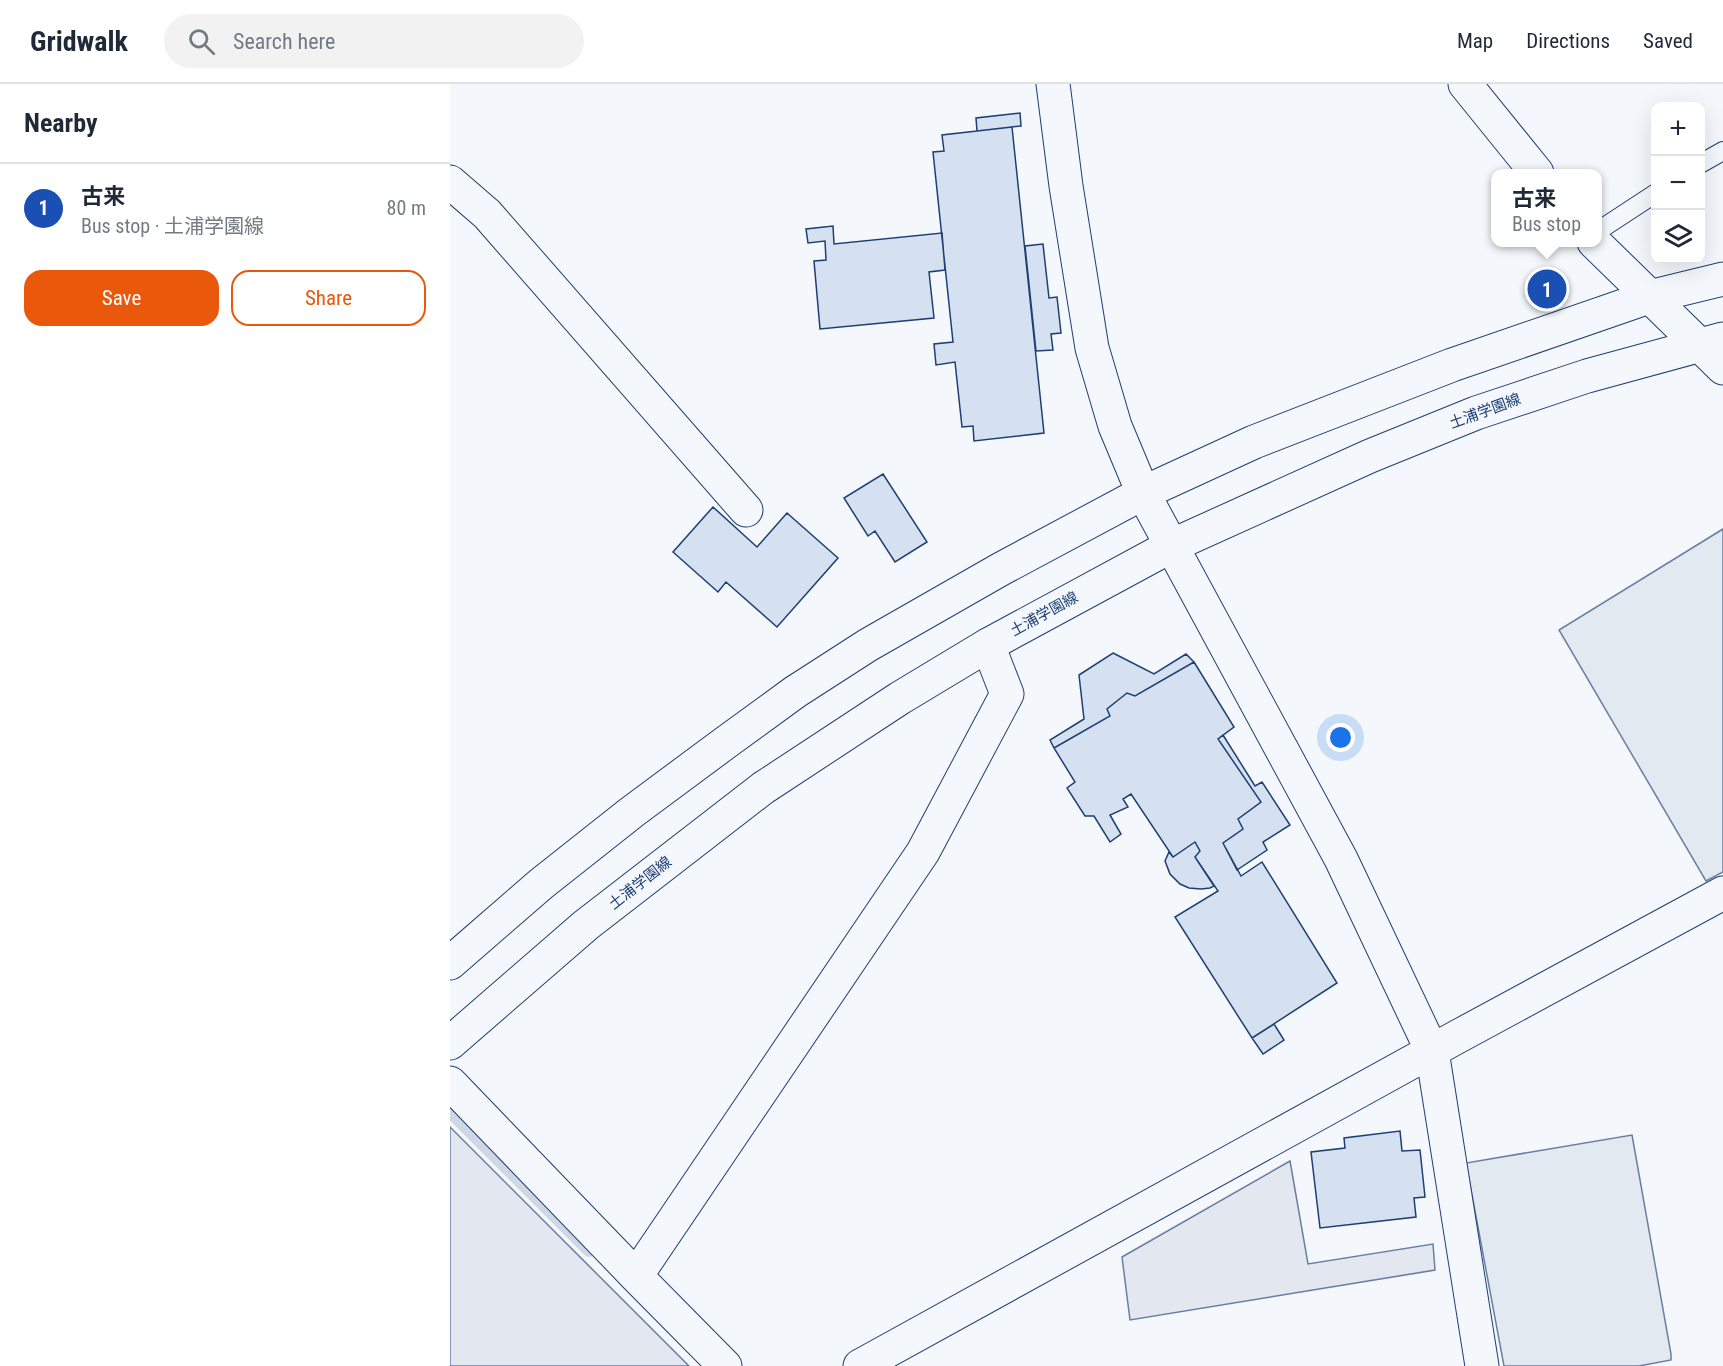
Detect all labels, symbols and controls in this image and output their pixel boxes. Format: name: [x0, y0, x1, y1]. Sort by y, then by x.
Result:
search box: [164, 14, 584, 68]
text: Gridwalk: [30, 25, 128, 58]
icon: search: [185, 25, 218, 58]
text: Search here: [233, 29, 335, 54]
text: Map: [1457, 29, 1493, 53]
text: Directions: [1526, 29, 1610, 53]
text: Saved: [1643, 29, 1693, 53]
map controls: [1651, 102, 1705, 264]
button: +: [1651, 102, 1705, 156]
text: Nearby: [24, 108, 98, 138]
button: −: [1651, 156, 1705, 210]
popup: [1491, 169, 1602, 247]
text: 古来: [81, 184, 125, 209]
text: 古来: [1512, 186, 1556, 211]
text: 1: [38, 196, 49, 220]
text: 80 m: [387, 196, 426, 220]
button: layers: [1651, 210, 1705, 264]
text: Bus stop: [1512, 212, 1581, 236]
text: Bus stop · 土浦学園線: [81, 214, 264, 238]
pin: 1: [1528, 266, 1566, 312]
button: Save: [24, 270, 219, 326]
button: Share: [231, 270, 426, 326]
street label: 土浦学園線: [1447, 390, 1523, 432]
street label: 土浦学園線: [1007, 588, 1081, 640]
your location: [1326, 723, 1355, 752]
street label: 土浦学園線: [605, 853, 675, 913]

